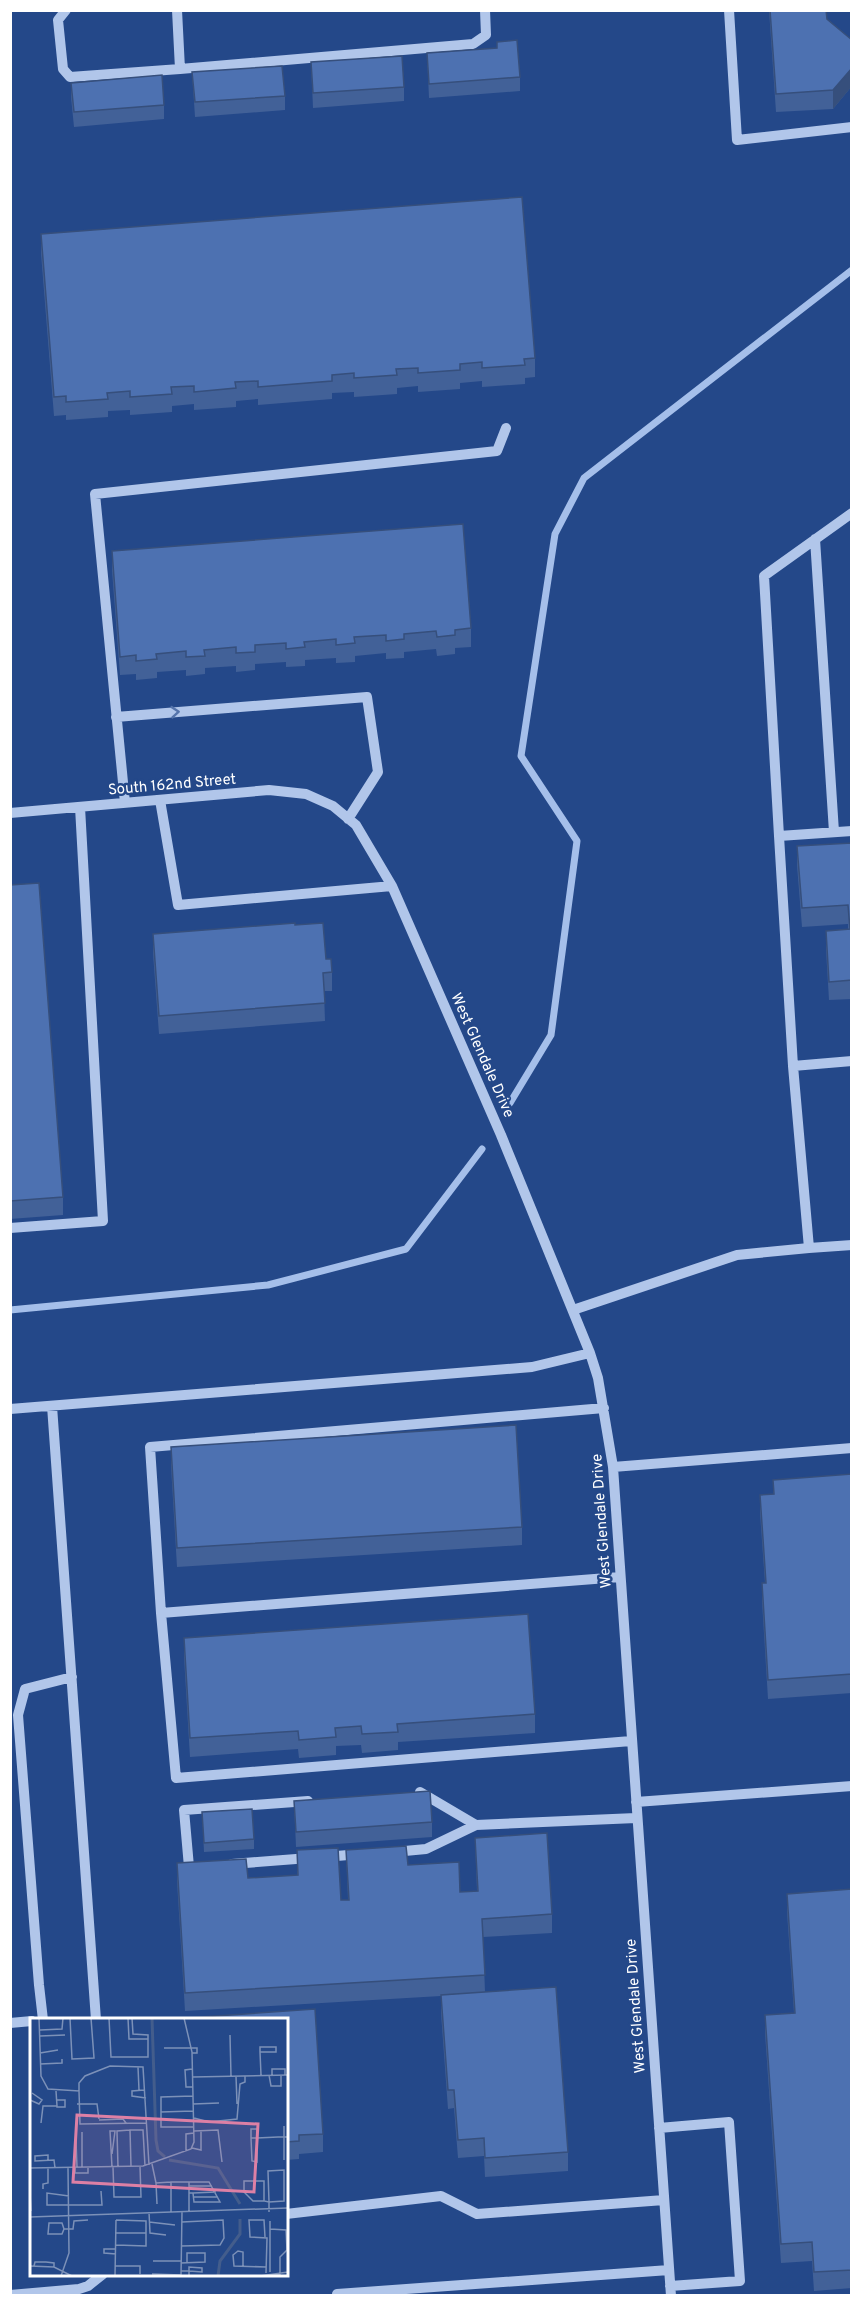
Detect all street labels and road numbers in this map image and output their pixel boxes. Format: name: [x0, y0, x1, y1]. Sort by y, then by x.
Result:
street label: South 162nd Street: [107, 770, 237, 801]
street label: West Glendale Drive: [446, 990, 518, 1121]
street label: West Glendale Drive: [588, 1453, 617, 1589]
street label: West Glendale Drive: [622, 1938, 651, 2074]

